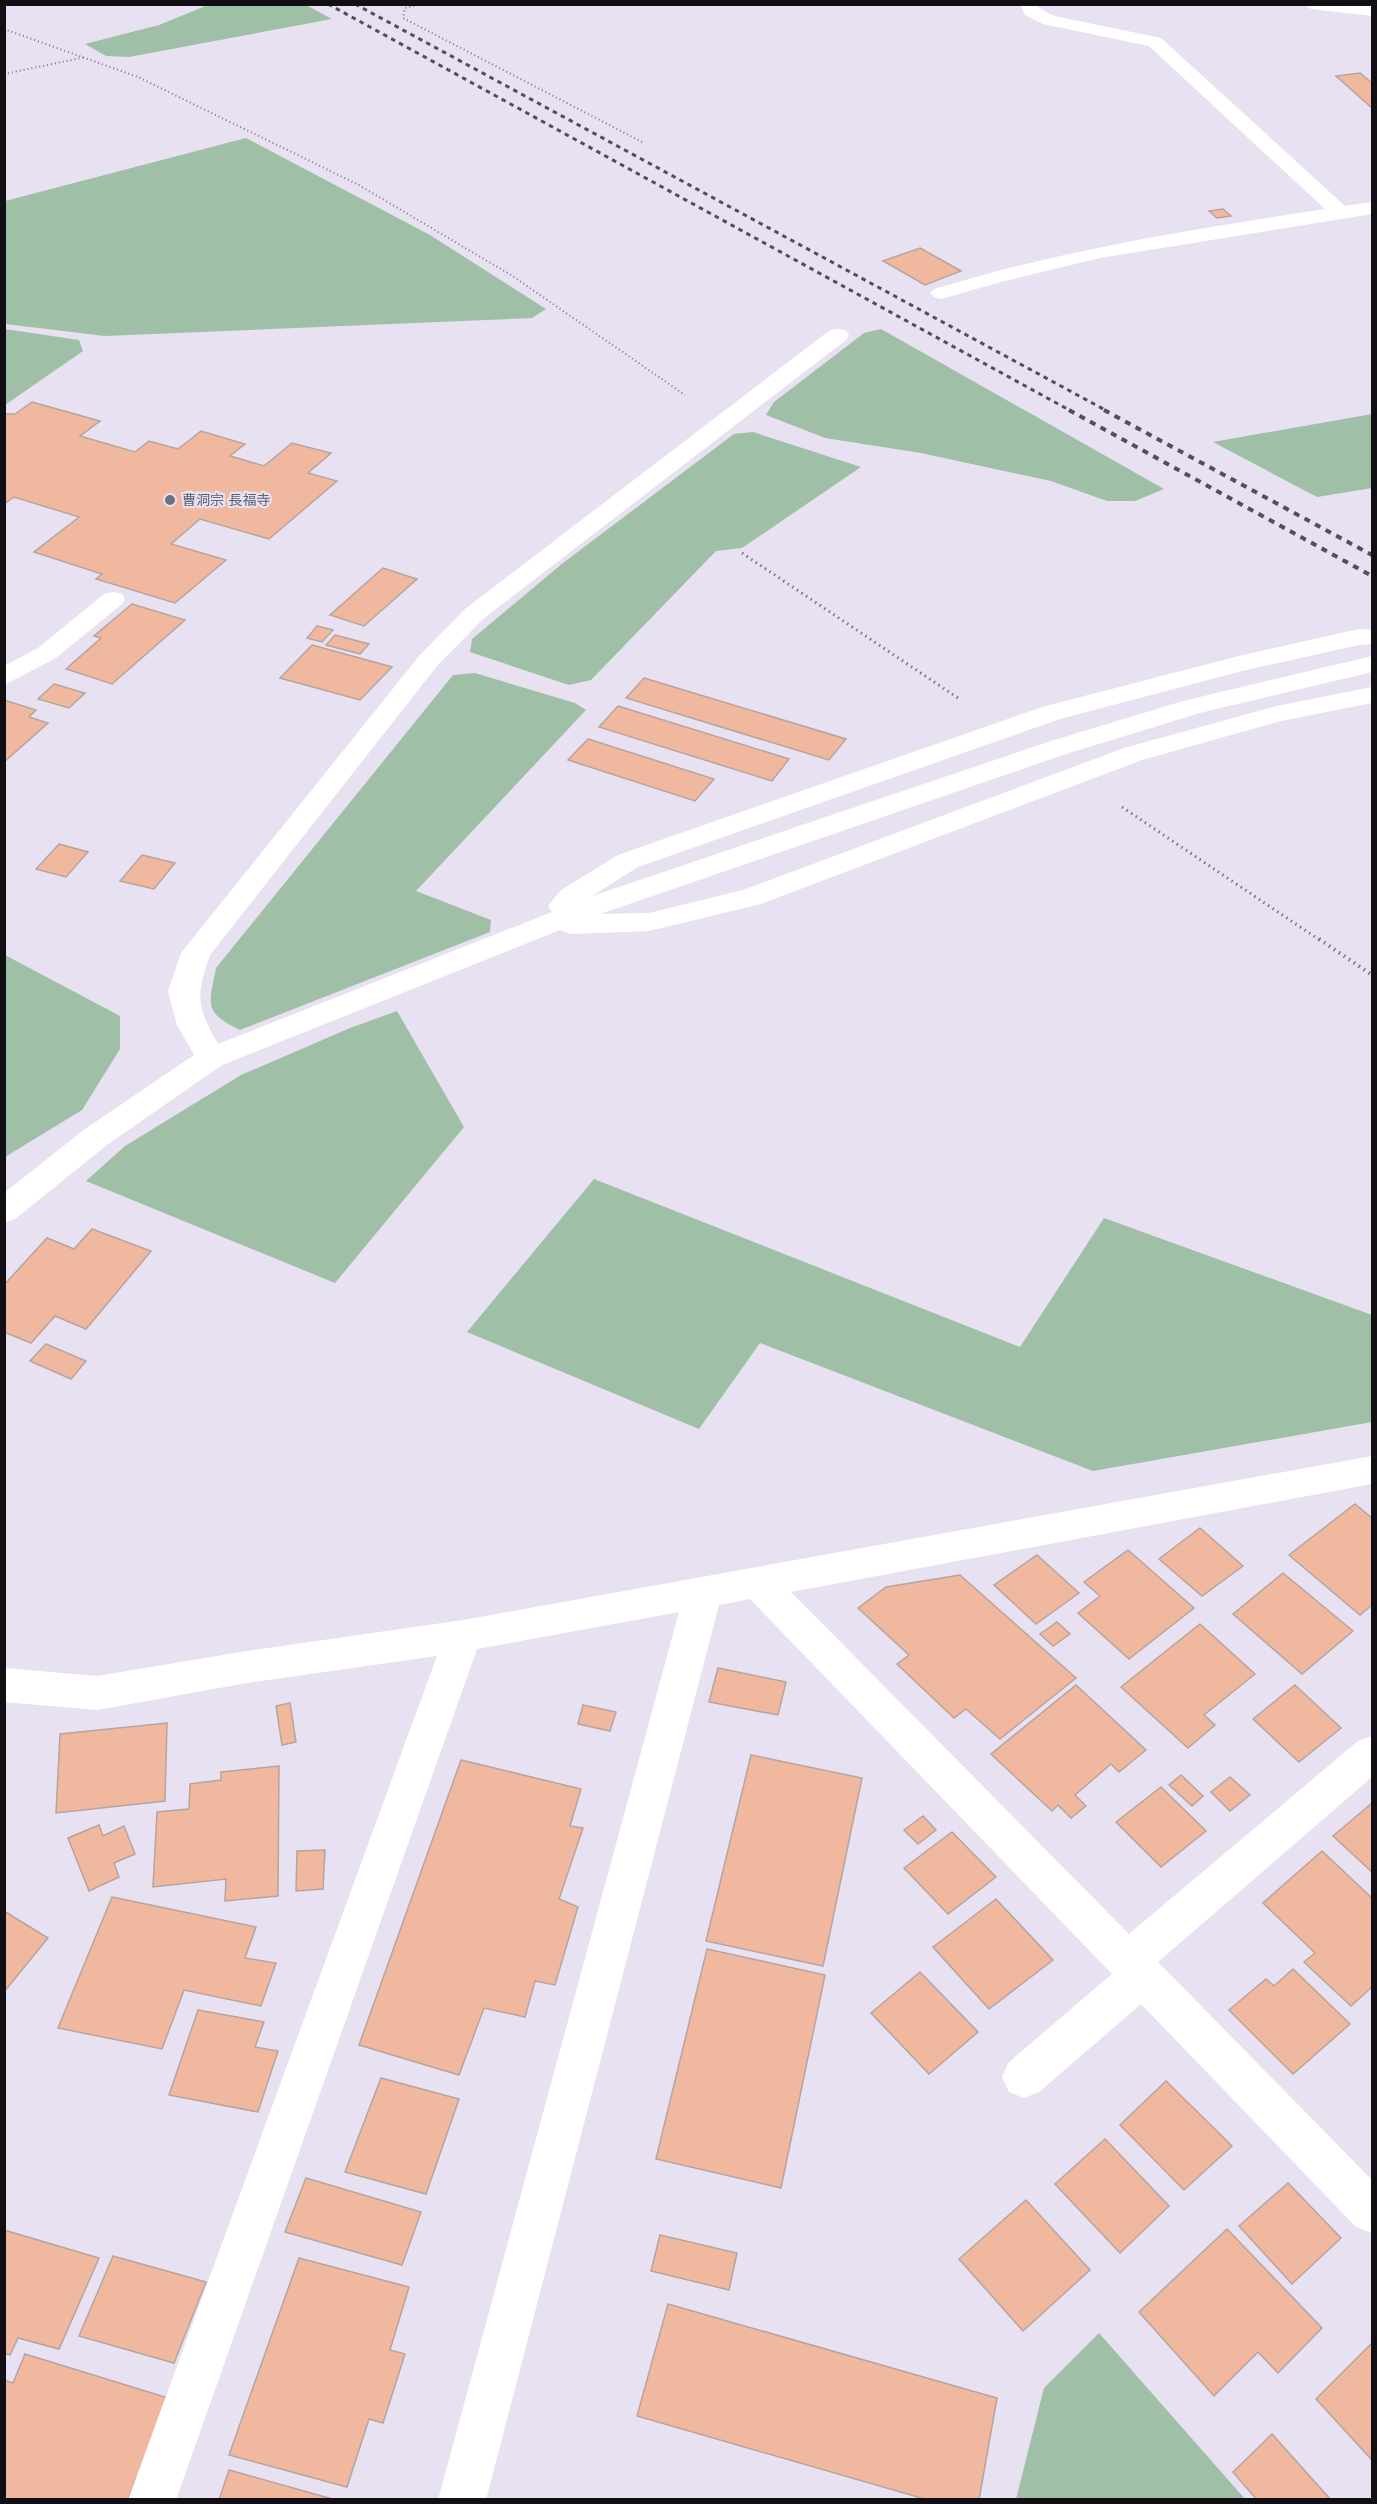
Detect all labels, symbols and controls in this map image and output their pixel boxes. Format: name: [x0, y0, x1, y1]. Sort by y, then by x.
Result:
place label: 曹洞宗 長福寺: [182, 492, 270, 508]
marker: 曹洞宗 長福寺: [163, 493, 177, 507]

